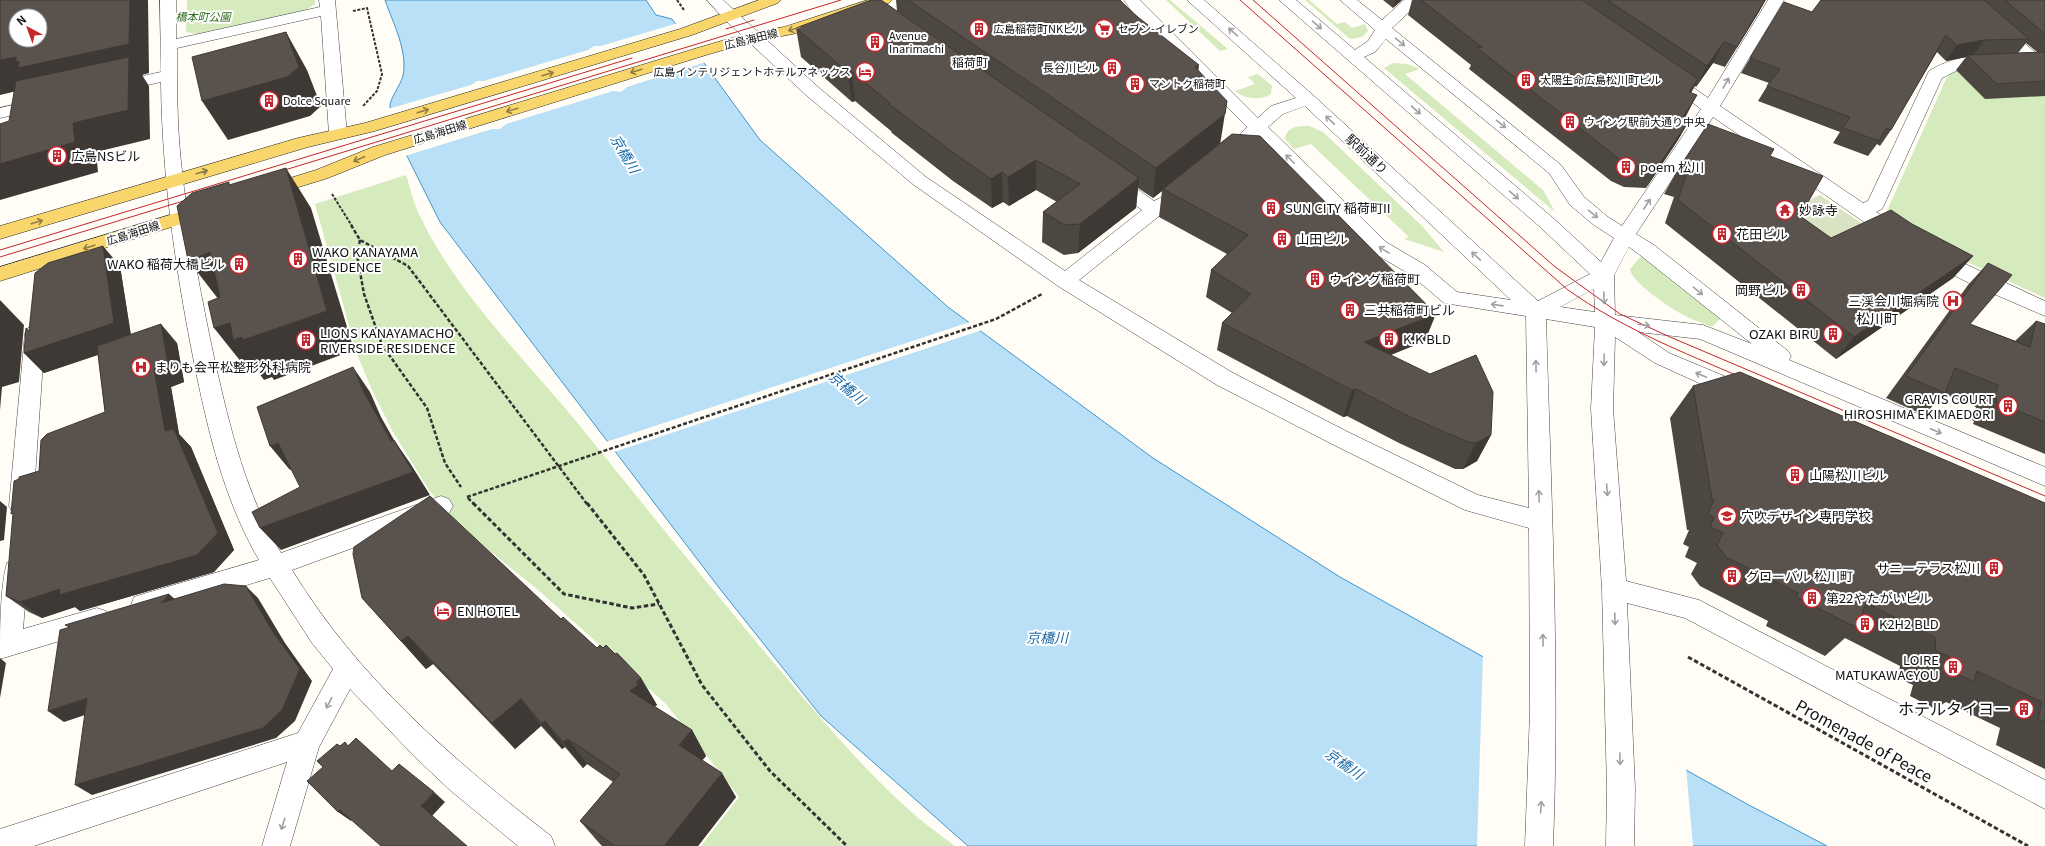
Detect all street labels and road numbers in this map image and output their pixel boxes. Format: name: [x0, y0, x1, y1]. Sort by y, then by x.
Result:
street label: 広島海田線: [722, 24, 779, 52]
street label: 広島海田線: [411, 115, 468, 147]
street label: 駅前通り: [1342, 129, 1393, 178]
street label: 広島海田線: [104, 216, 161, 248]
street label: Promenade of Peace: [1792, 693, 1937, 788]

